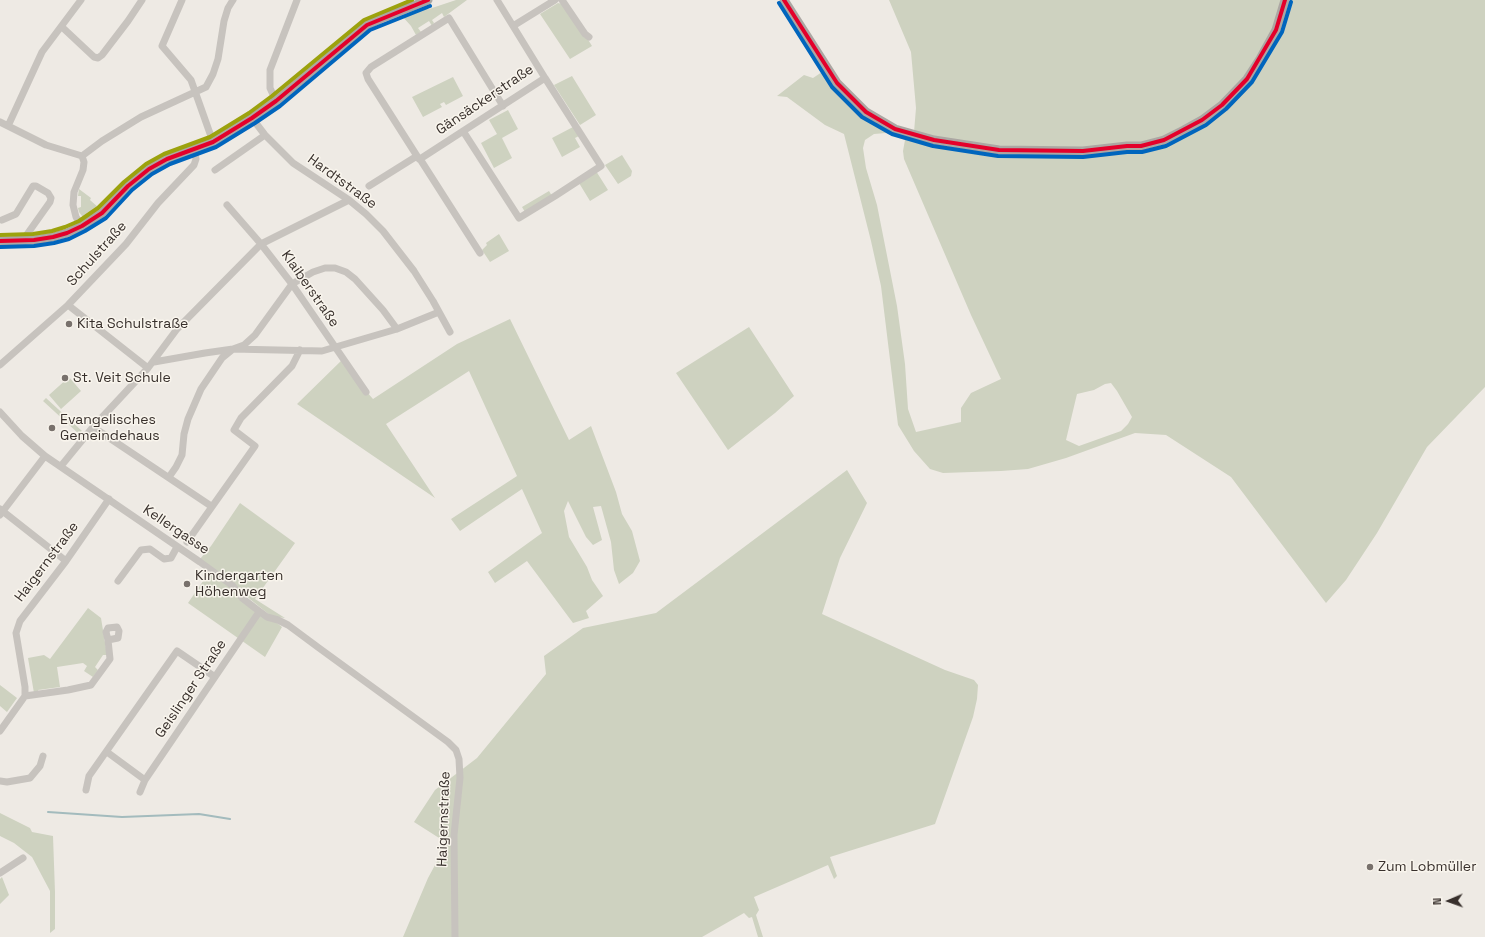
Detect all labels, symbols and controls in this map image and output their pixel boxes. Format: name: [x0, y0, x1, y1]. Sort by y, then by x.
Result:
street label: Gänsäckerstraße: [433, 61, 537, 139]
street label: Hardtstraße: [304, 151, 380, 213]
street label: Schulstraße: [64, 218, 130, 290]
street label: Klaiberstraße: [277, 247, 343, 331]
place label: Kita Schulstraße: [77, 316, 188, 332]
marker: Kita Schulstraße: [64, 319, 74, 329]
place label: St. Veit Schule: [73, 370, 171, 386]
marker: St. Veit Schule: [60, 373, 70, 383]
place label: Evangelisches Gemeindehaus: [60, 412, 160, 444]
marker: Evangelisches Gemeindehaus: [47, 423, 57, 433]
street label: Kellergasse: [139, 502, 213, 558]
street label: Haigernstraße: [12, 519, 82, 605]
place label: Kindergarten Höhenweg: [195, 568, 283, 600]
marker: Kindergarten Höhenweg: [182, 579, 192, 589]
street label: Geislinger Straße: [152, 637, 230, 741]
street label: Haigernstraße: [434, 771, 454, 867]
place label: Zum Lobmüller: [1378, 859, 1476, 875]
marker: Zum Lobmüller: [1365, 862, 1375, 872]
north arrow: [1429, 881, 1469, 921]
text: N: [1430, 897, 1444, 905]

